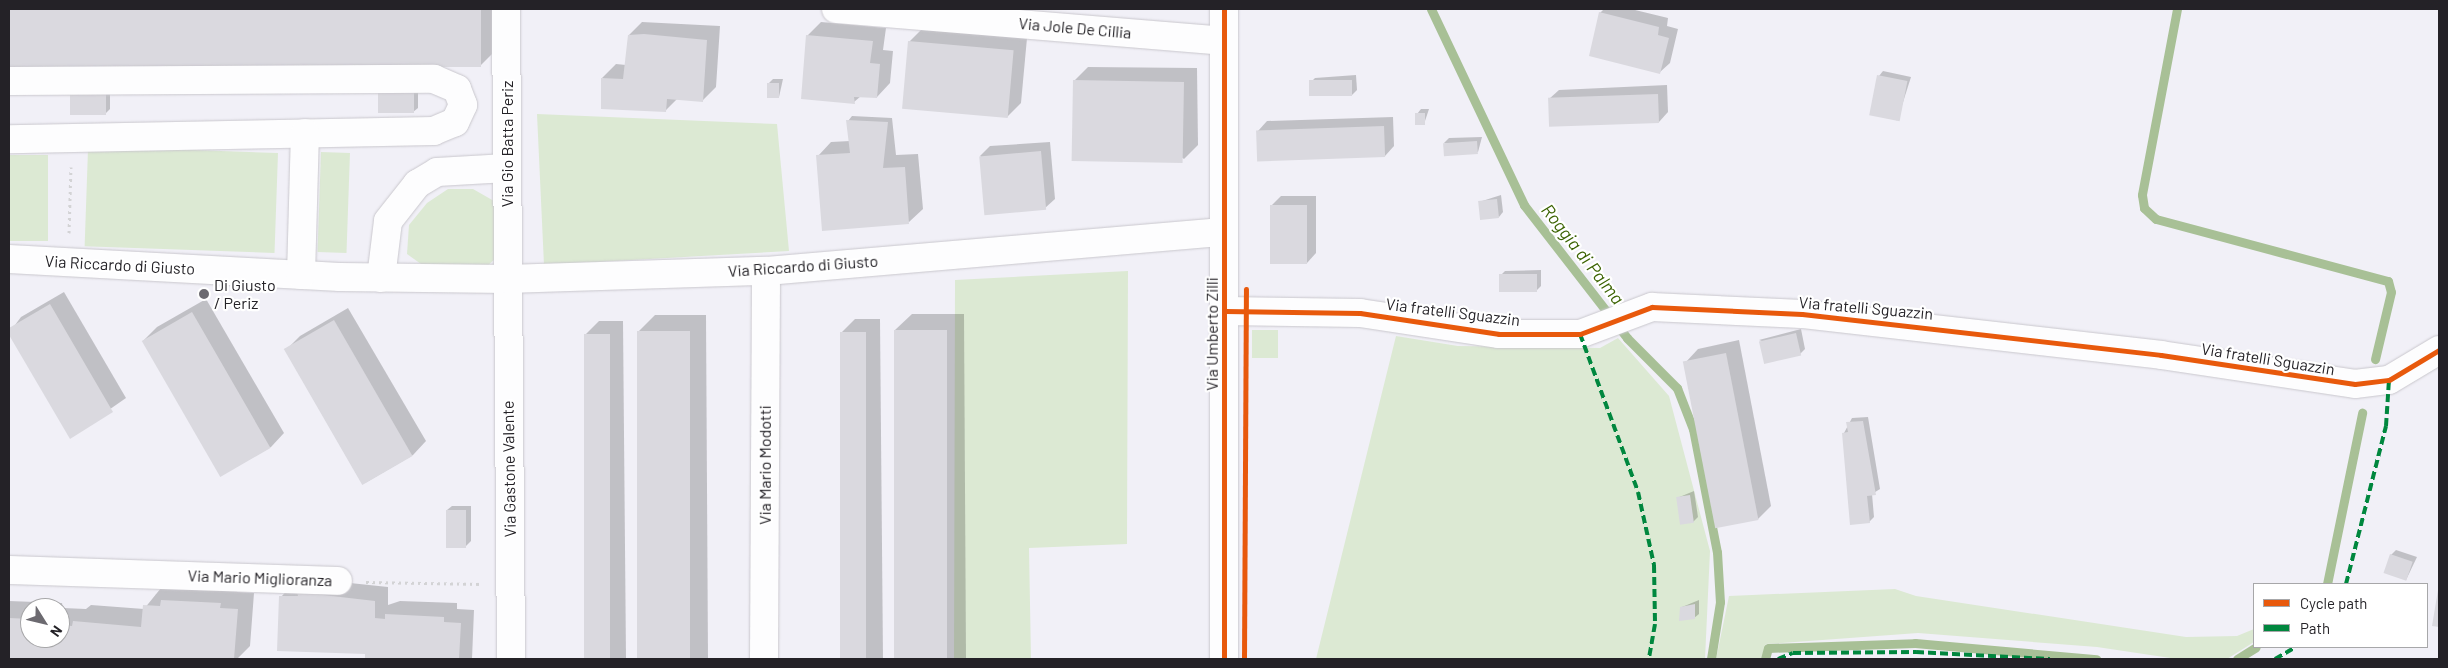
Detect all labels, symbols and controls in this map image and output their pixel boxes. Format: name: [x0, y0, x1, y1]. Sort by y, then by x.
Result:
street label: Via Jole De Cillia: [1018, 14, 1132, 42]
street label: Via Gio Batta Periz: [497, 81, 517, 207]
water label: Roggia di Palma: [1537, 199, 1629, 309]
street label: Via Riccardo di Giusto: [44, 251, 196, 279]
street label: Via Riccardo di Giusto: [727, 251, 879, 281]
place label: Di Giusto / Periz: [214, 275, 276, 313]
street label: Via Umberto Zilli: [1202, 277, 1222, 391]
marker: Di Giusto / Periz: [198, 288, 210, 300]
street label: Via fratelli Sguazzin: [1798, 293, 1934, 323]
street label: Via fratelli Sguazzin: [1385, 294, 1521, 330]
street label: Via fratelli Sguazzin: [2200, 339, 2336, 379]
street label: Via Gastone Valente: [498, 400, 520, 538]
street label: Via Mario Modotti: [755, 405, 775, 525]
street label: Via Mario Miglioranza: [187, 566, 333, 590]
legend: [2253, 583, 2428, 648]
text: Cycle path: [2300, 594, 2367, 612]
north arrow: [20, 598, 70, 648]
text: Path: [2300, 619, 2330, 637]
text: N: [47, 623, 66, 640]

